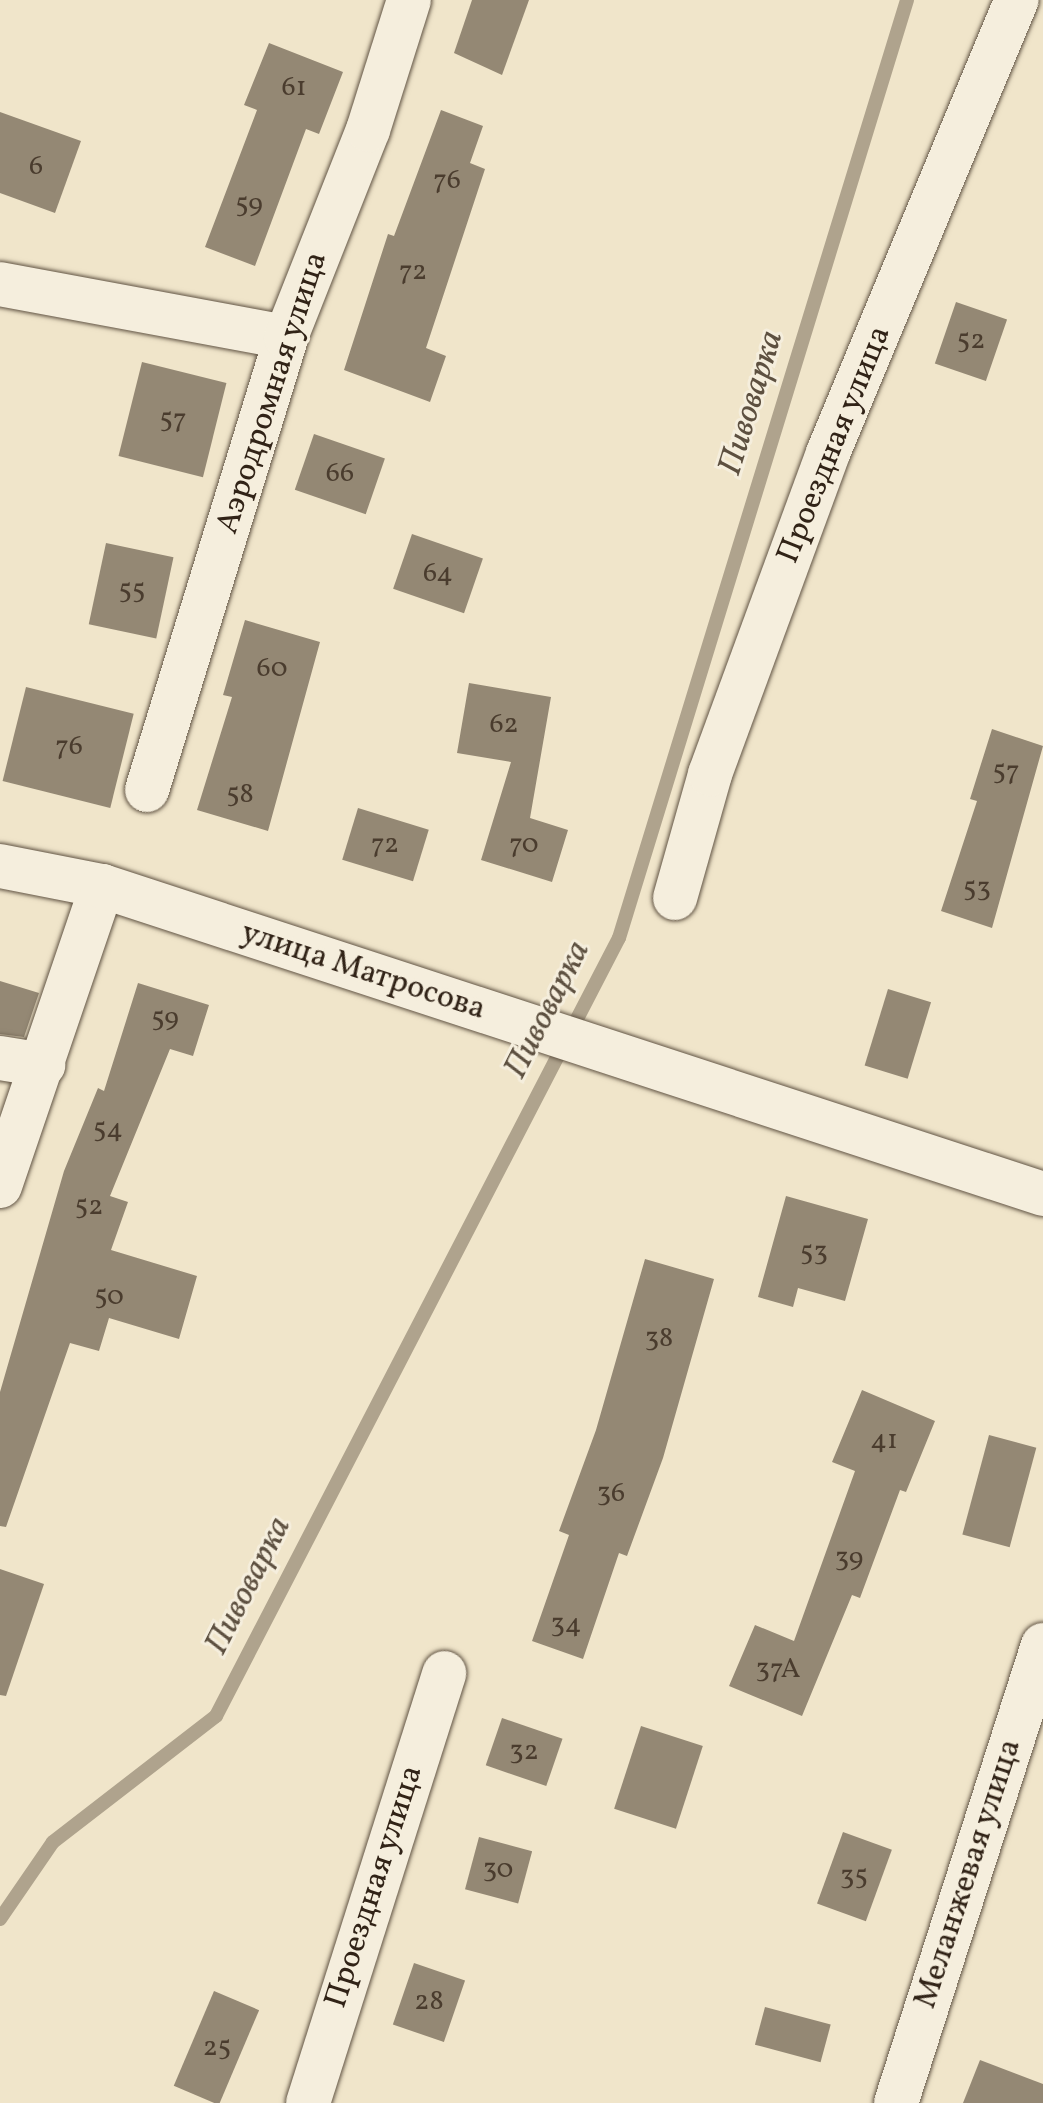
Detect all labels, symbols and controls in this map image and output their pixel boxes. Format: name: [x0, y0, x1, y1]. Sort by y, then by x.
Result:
house number: 61: [281, 71, 307, 105]
house number: 6: [29, 150, 43, 184]
house number: 76: [433, 164, 461, 198]
house number: 59: [235, 188, 263, 222]
street label: Аэродромная улица: [209, 247, 337, 539]
house number: 72: [399, 255, 427, 289]
street label: Проездная улица: [770, 320, 900, 570]
house number: 52: [957, 324, 985, 358]
water label: Пивоварка: [711, 326, 793, 480]
house number: 57: [159, 403, 187, 437]
house number: 66: [326, 457, 354, 491]
house number: 64: [423, 557, 453, 591]
house number: 55: [119, 574, 145, 608]
house number: 60: [257, 652, 287, 686]
house number: 62: [489, 708, 519, 742]
house number: 76: [55, 730, 83, 764]
house number: 57: [992, 755, 1020, 789]
house number: 58: [226, 778, 254, 812]
house number: 72: [371, 828, 399, 862]
house number: 70: [509, 828, 539, 862]
house number: 53: [963, 872, 991, 906]
street label: улица Матросова: [236, 914, 490, 1030]
water label: Пивоварка: [496, 935, 600, 1085]
house number: 59: [151, 1002, 179, 1036]
house number: 54: [93, 1113, 123, 1147]
house number: 52: [75, 1190, 103, 1224]
house number: 53: [800, 1236, 828, 1270]
house number: 50: [94, 1280, 124, 1314]
house number: 38: [645, 1322, 673, 1356]
house number: 41: [870, 1424, 898, 1458]
house number: 36: [597, 1477, 625, 1511]
water label: Пивоварка: [197, 1511, 301, 1661]
house number: 39: [835, 1542, 863, 1576]
house number: 34: [550, 1608, 582, 1642]
house number: 37А: [756, 1653, 800, 1687]
street label: Меланжевая улица: [907, 1734, 1031, 2014]
house number: 32: [509, 1735, 539, 1769]
street label: Проездная улица: [318, 1760, 432, 2014]
house number: 30: [483, 1853, 513, 1887]
house number: 35: [840, 1860, 868, 1894]
house number: 28: [414, 1985, 444, 2019]
house number: 25: [203, 2031, 231, 2065]

